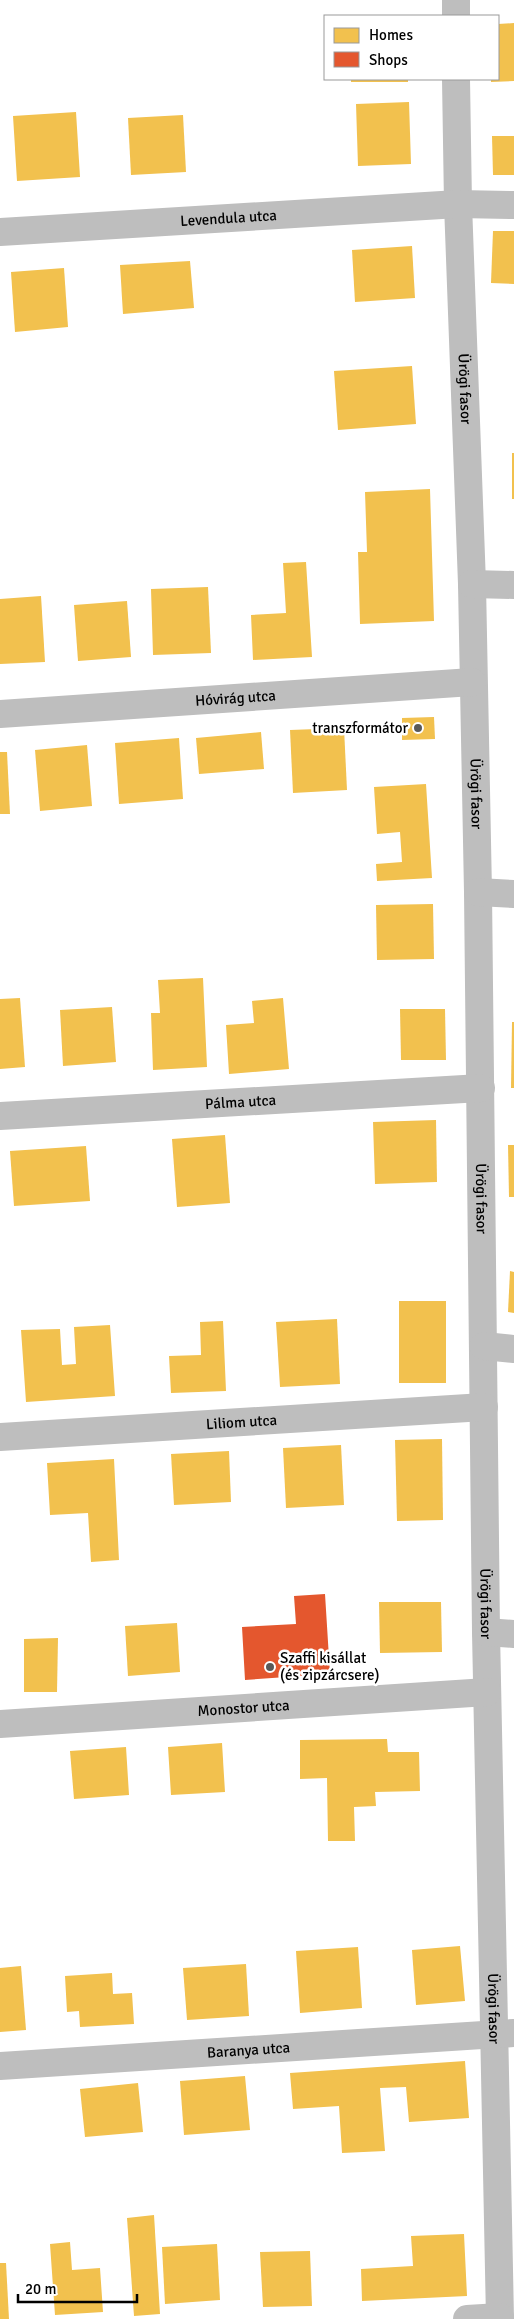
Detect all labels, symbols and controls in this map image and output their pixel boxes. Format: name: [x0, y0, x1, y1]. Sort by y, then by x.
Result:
legend: [324, 15, 499, 80]
text: Homes: [369, 26, 413, 44]
text: Shops: [369, 51, 408, 69]
street label: Levendula utca: [180, 206, 277, 230]
street label: Ürögi fasor: [455, 353, 475, 425]
street label: Hóvirág utca: [195, 686, 276, 710]
place label: transzformátor: [312, 719, 408, 737]
marker: transzformátor: [412, 722, 424, 734]
street label: Ürögi fasor: [466, 758, 486, 830]
street label: Pálma utca: [205, 1091, 277, 1113]
street label: Ürögi fasor: [472, 1163, 491, 1235]
street label: Liliom utca: [205, 1411, 278, 1433]
street label: Ürögi fasor: [476, 1568, 495, 1640]
place label: Szaffi kisállat (és zipzárcsere): [280, 1649, 379, 1684]
marker: Szaffi kisállat (és zipzárcsere): [264, 1661, 276, 1673]
street label: Monostor utca: [197, 1696, 290, 1720]
street label: Ürögi fasor: [484, 1973, 503, 2045]
street label: Baranya utca: [206, 2038, 291, 2062]
scale bar: [18, 2272, 136, 2304]
text: 20 m: [25, 2280, 56, 2298]

